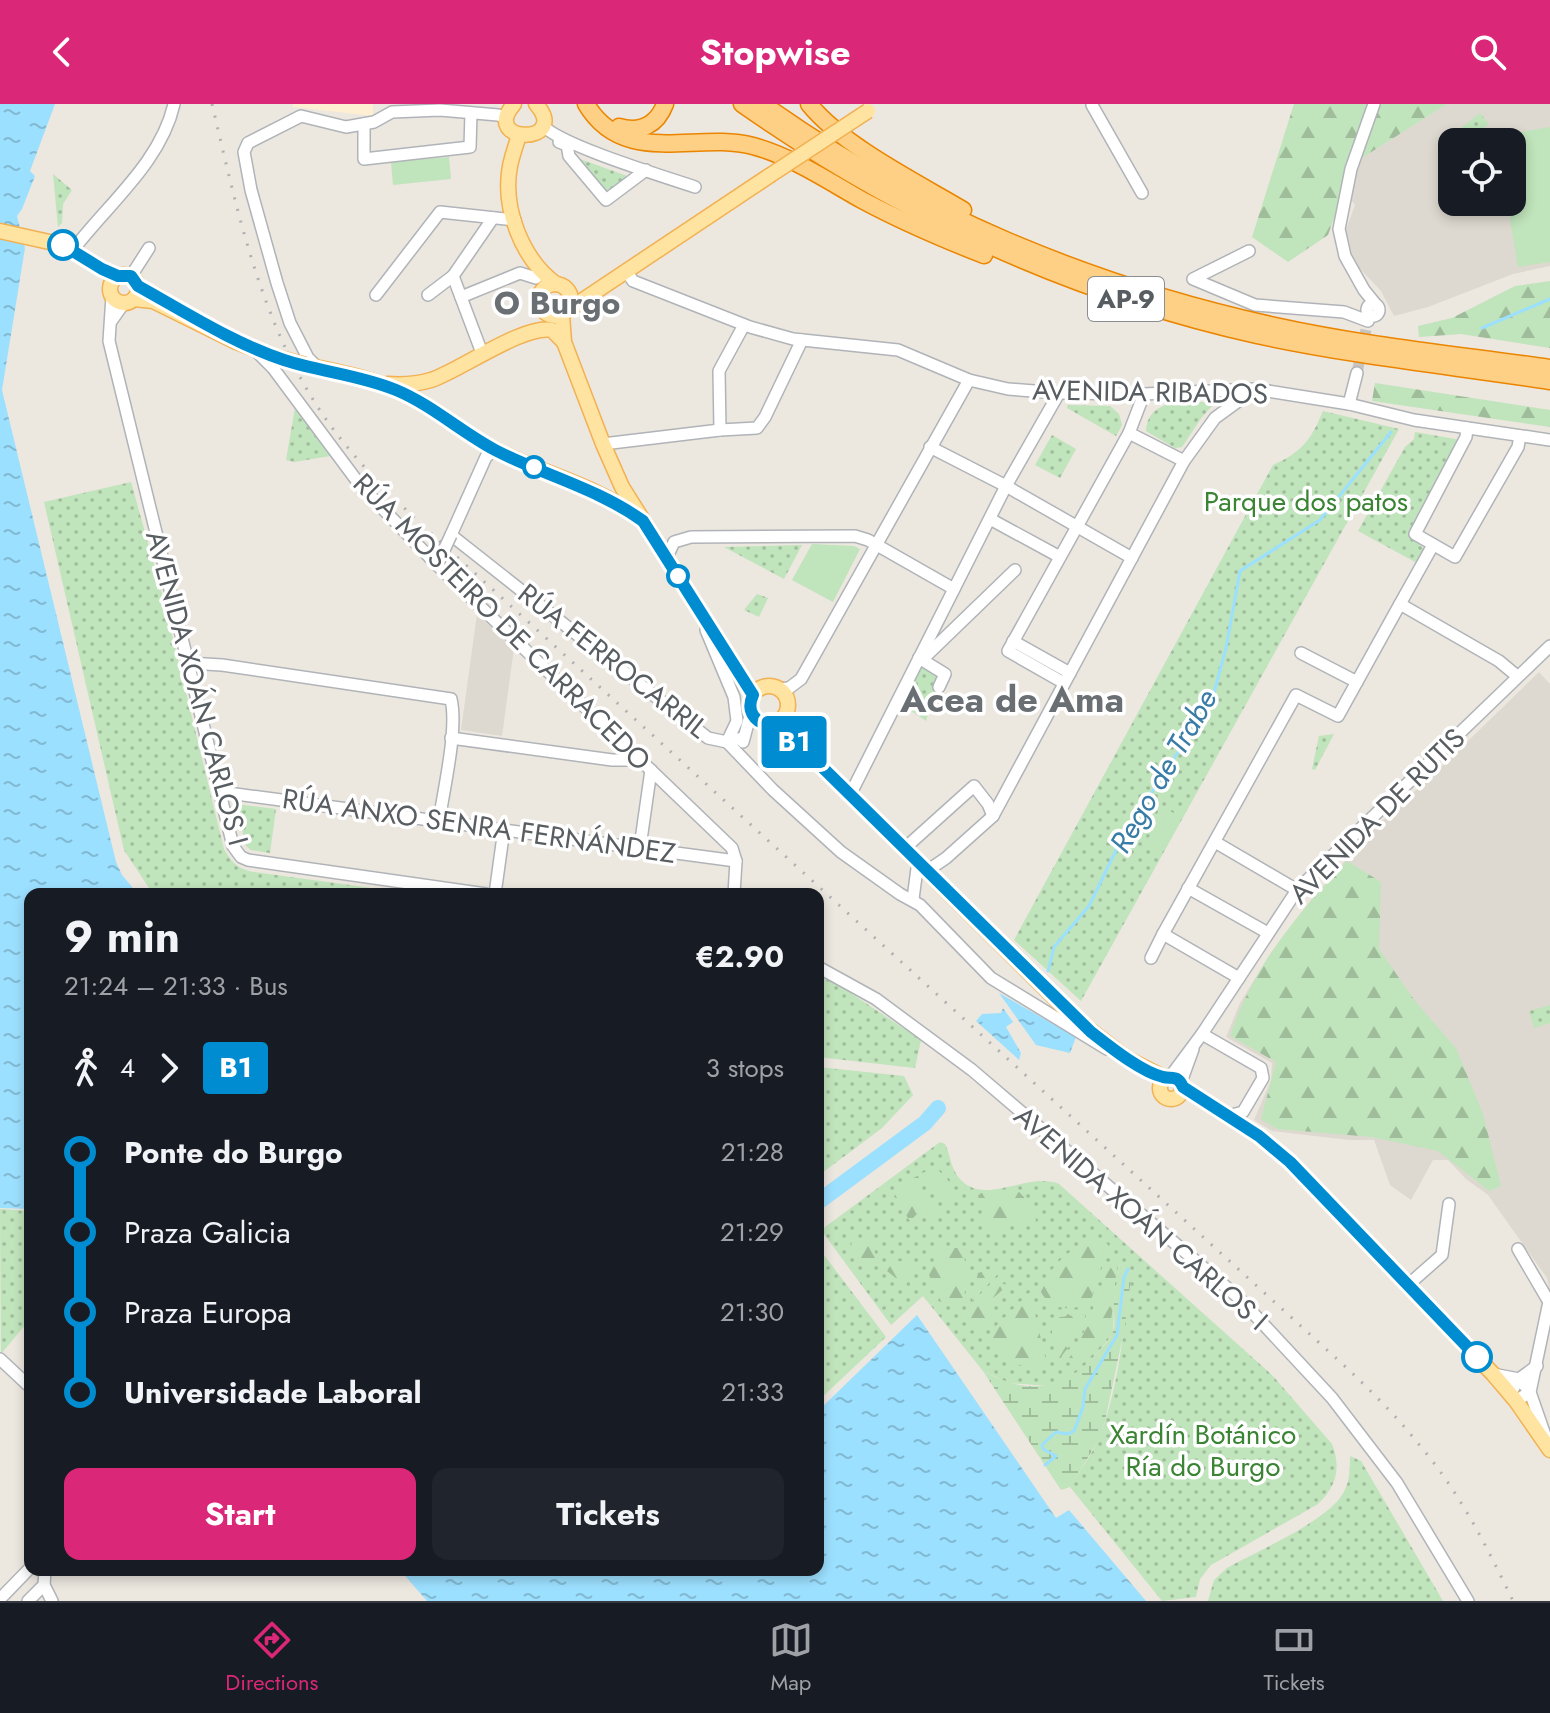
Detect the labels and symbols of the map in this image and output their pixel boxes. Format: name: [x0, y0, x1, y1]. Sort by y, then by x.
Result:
unlabelled marker: [48, 230, 78, 260]
road number: AP-9: [1088, 277, 1164, 321]
district label: O Burgo: [494, 280, 620, 326]
street label: AVENIDA RIBADOS: [1032, 369, 1268, 415]
unlabelled marker: [523, 456, 545, 478]
street label: RÚA MOSTEIRO DE CARRACEDO: [344, 464, 660, 780]
park label: Parque dos patos: [1204, 481, 1408, 522]
street label: AVENIDA XOÁN CARLOS I: [135, 526, 259, 850]
unlabelled marker: [667, 565, 689, 587]
street label: RÚA FERROCARRIL: [509, 574, 717, 749]
district label: Acea de Ama: [899, 673, 1124, 725]
water label: Rego de Trabe: [1099, 681, 1227, 861]
line badge: B1: [758, 716, 830, 768]
street label: AVENIDA DE RUTIS: [1280, 719, 1474, 913]
street label: RÚA ANXO SENRA FERNÁNDEZ: [280, 778, 678, 874]
street label: AVENIDA XOÁN CARLOS I: [1005, 1096, 1277, 1340]
unlabelled marker: [1462, 1342, 1492, 1372]
park label: Xardín Botánico Ría do Burgo: [1110, 1414, 1296, 1487]

